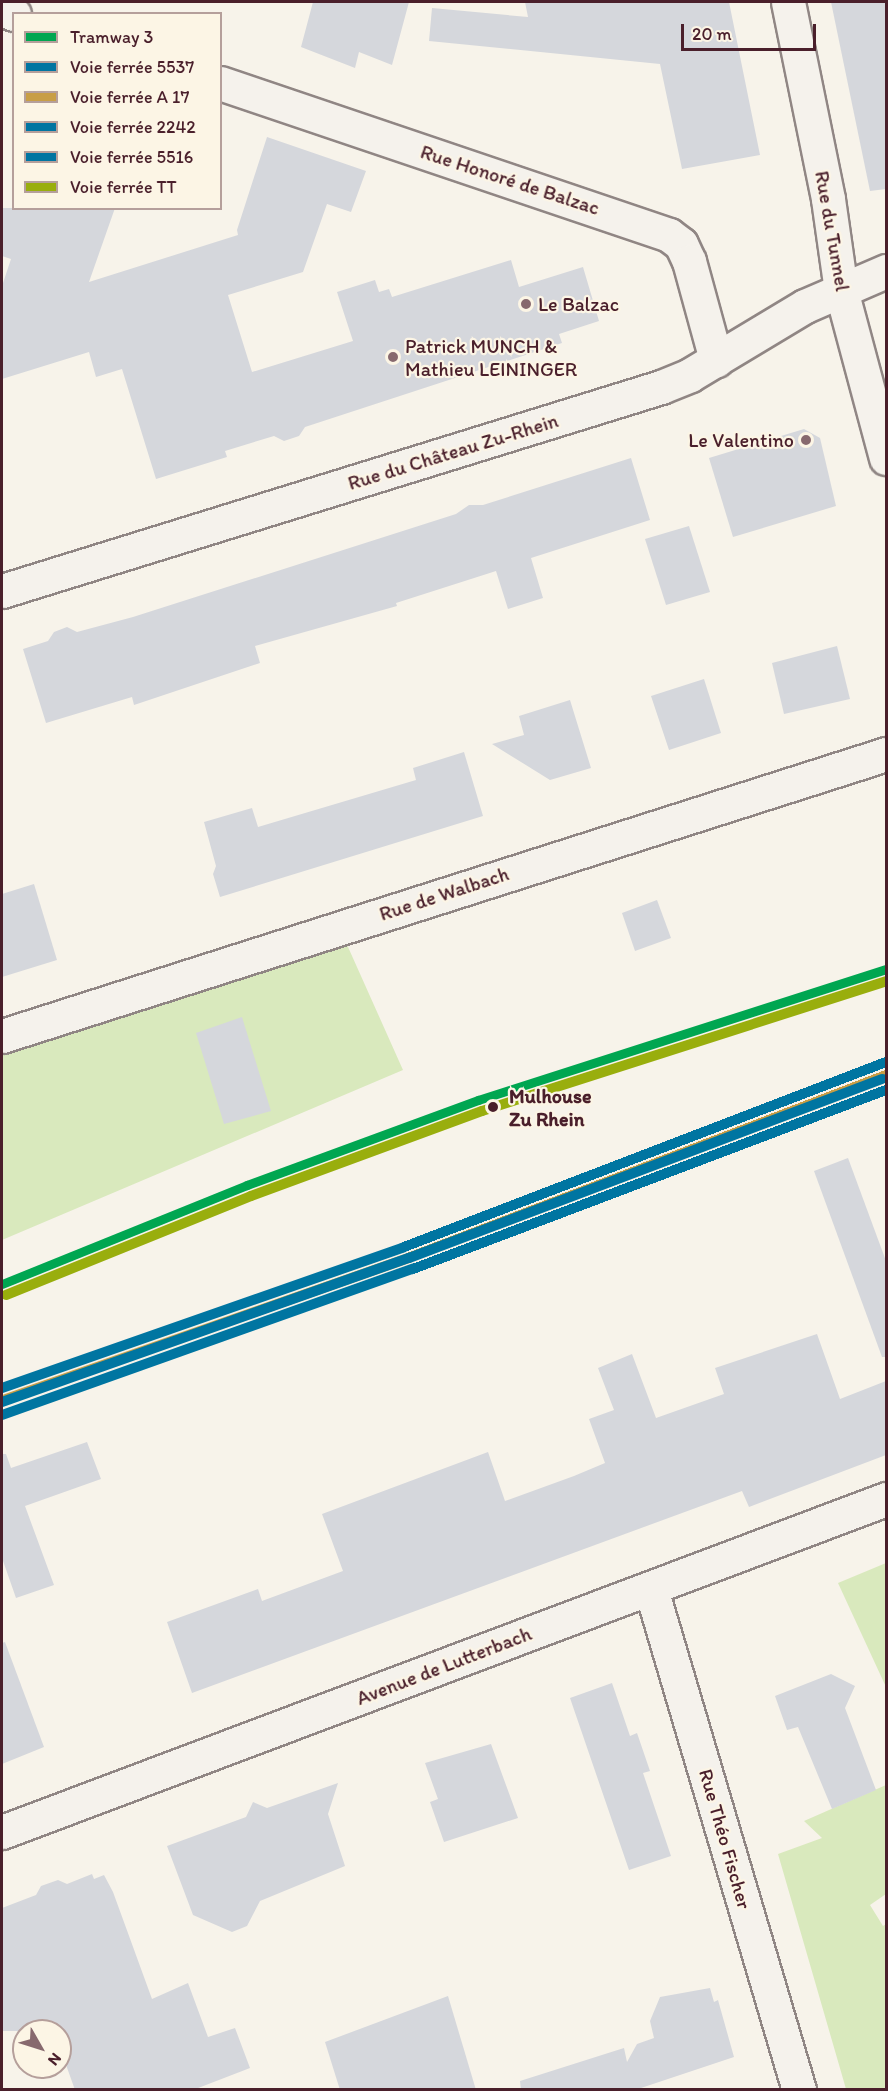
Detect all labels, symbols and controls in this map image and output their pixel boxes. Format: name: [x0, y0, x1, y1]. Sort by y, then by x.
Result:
legend: [12, 12, 222, 210]
scale bar: [684, 12, 819, 50]
text: 20 m: [692, 23, 732, 45]
text: Tramway 3: [70, 26, 153, 48]
text: Voie ferrée 5537: [70, 56, 194, 78]
text: Voie ferrée A 17: [70, 86, 189, 108]
text: Voie ferrée 2242: [70, 116, 196, 138]
street label: Rue Honoré de Balzac: [418, 140, 602, 220]
text: Voie ferrée 5516: [70, 146, 193, 168]
street label: Rue du Tunnel: [810, 169, 854, 293]
text: Voie ferrée TT: [70, 176, 177, 198]
place label: Le Balzac: [538, 292, 619, 316]
marker: Le Balzac: [519, 297, 533, 311]
place label: Patrick MUNCH & Mathieu LEININGER: [405, 334, 577, 381]
marker: Patrick MUNCH & Mathieu LEININGER: [386, 350, 400, 364]
street label: Rue du Château Zu-Rhein: [345, 408, 561, 496]
place label: Le Valentino: [689, 428, 794, 452]
marker: Le Valentino: [799, 433, 813, 447]
street label: Rue de Walbach: [376, 862, 512, 926]
place label: Mulhouse Zu Rhein: [509, 1084, 591, 1131]
marker: Mulhouse Zu Rhein: [482, 1096, 504, 1118]
street label: Avenue de Lutterbach: [353, 1622, 535, 1710]
street label: Rue Théo Fischer: [694, 1766, 756, 1912]
north arrow: [12, 2019, 72, 2079]
text: N: [44, 2049, 66, 2070]

